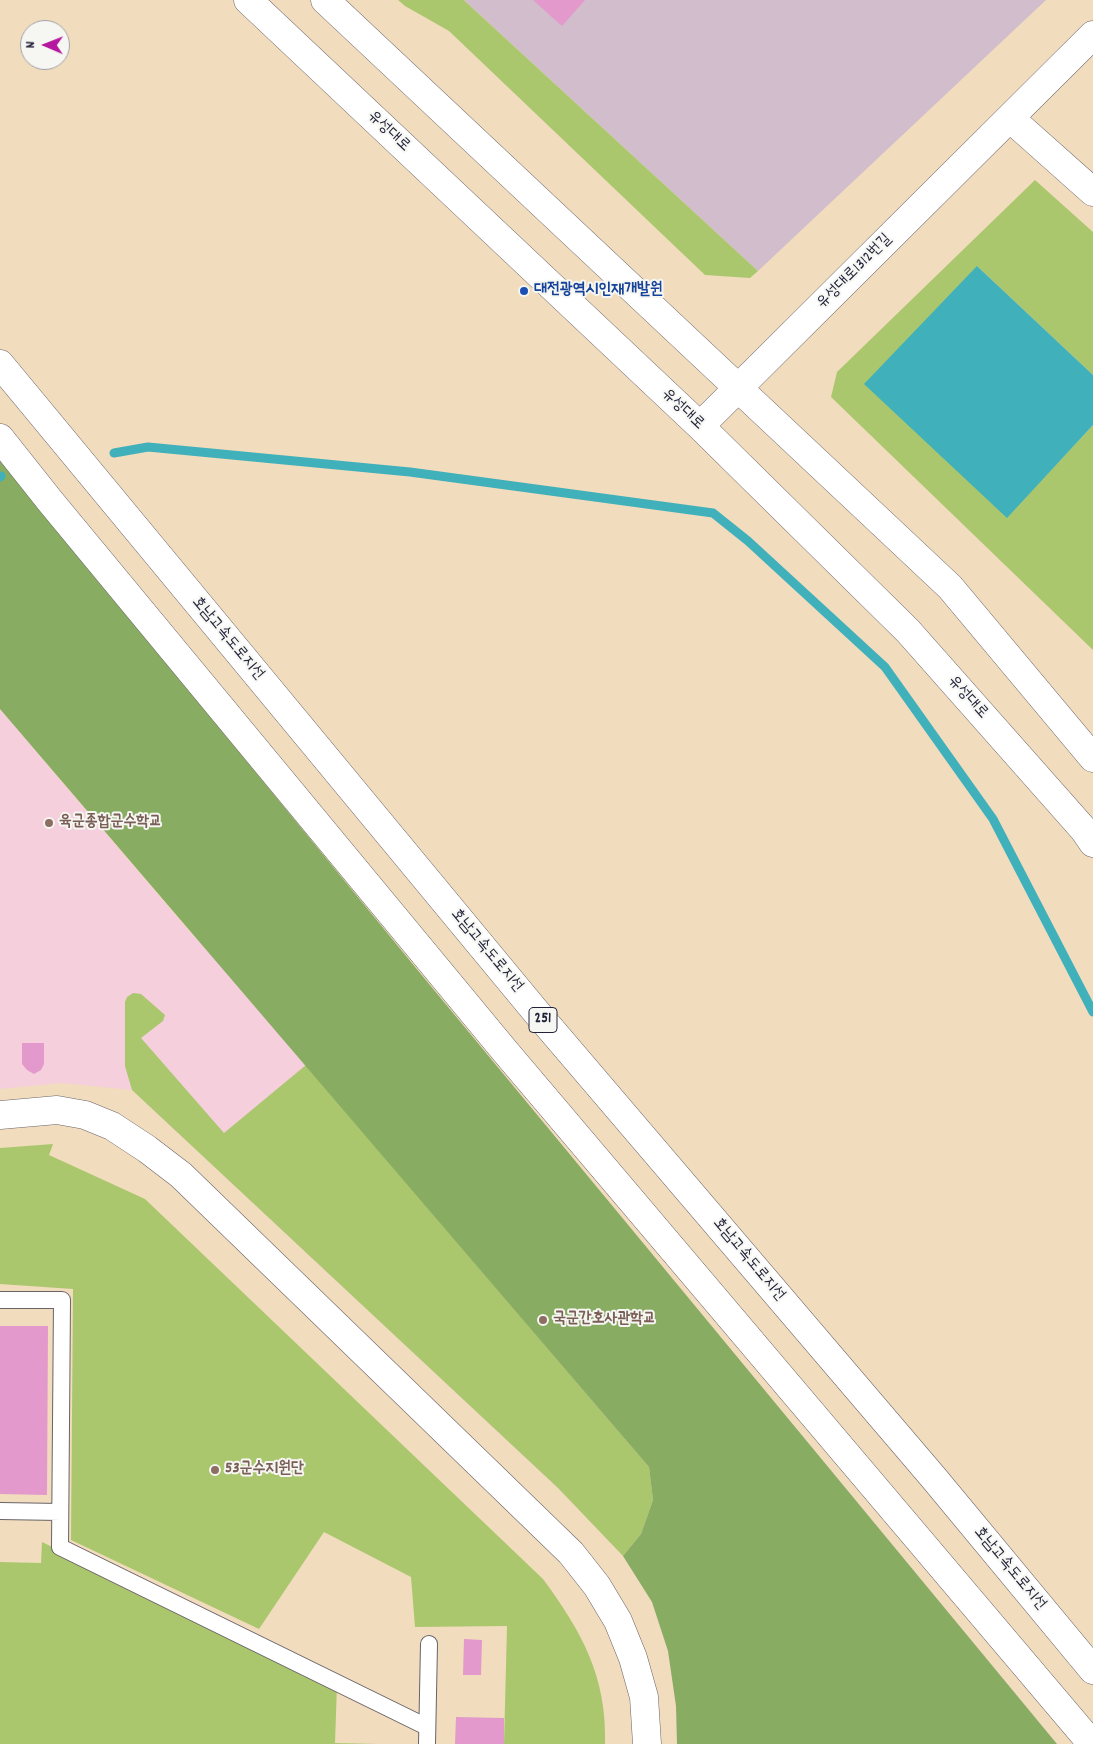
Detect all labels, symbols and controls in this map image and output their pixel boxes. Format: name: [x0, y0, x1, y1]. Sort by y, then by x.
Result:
north arrow: [20, 20, 70, 70]
text: N: [21, 41, 41, 48]
street label: 유성대로: [363, 107, 413, 157]
street label: 유성대로1312번길: [813, 230, 897, 314]
place label: 대전광역시인재개발원: [534, 281, 663, 301]
marker: 대전광역시인재개발원: [518, 285, 530, 297]
street label: 유성대로: [657, 385, 707, 435]
street label: 호남고속도로지선: [187, 593, 267, 685]
street label: 유성대로: [943, 672, 991, 724]
place label: 육군종합군수학교: [59, 813, 162, 833]
marker: 육군종합군수학교: [43, 817, 55, 829]
street label: 호남고속도로지선: [446, 905, 526, 997]
road number: 251: [529, 1008, 557, 1032]
street label: 호남고속도로지선: [708, 1214, 788, 1306]
place label: 국군간호사관학교: [553, 1310, 656, 1330]
marker: 국군간호사관학교: [537, 1314, 549, 1326]
place label: 53군수지원단: [225, 1460, 304, 1480]
marker: 53군수지원단: [209, 1464, 221, 1476]
street label: 호남고속도로지선: [969, 1523, 1049, 1615]

